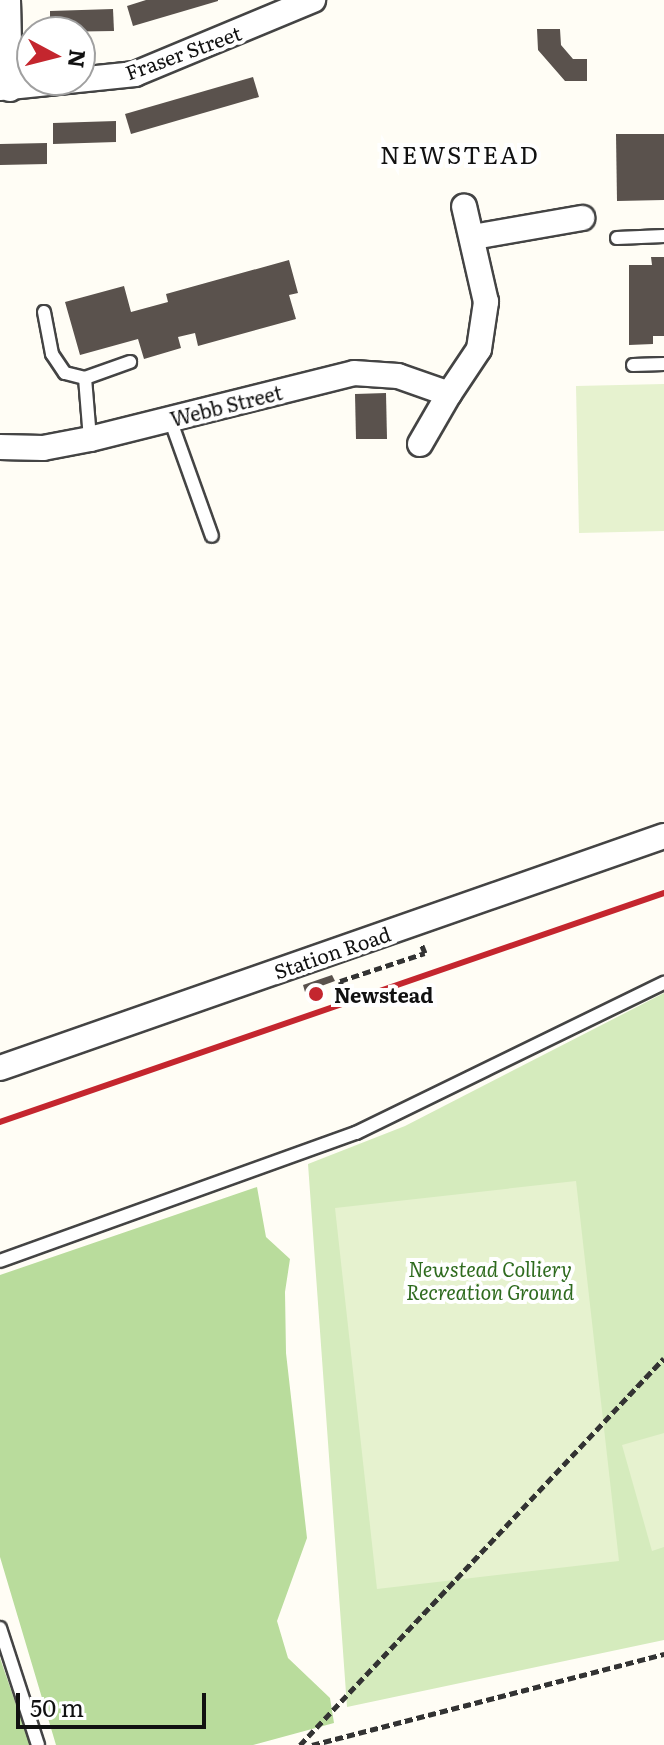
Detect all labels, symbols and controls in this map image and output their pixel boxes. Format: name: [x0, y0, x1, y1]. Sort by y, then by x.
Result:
north arrow: [16, 16, 96, 96]
street label: Fraser Street: [122, 20, 244, 84]
text: N: [61, 48, 96, 70]
district label: NEWSTEAD: [380, 140, 540, 168]
street label: Webb Street: [167, 379, 285, 431]
street label: Station Road: [270, 921, 394, 983]
place label: Newstead: [334, 982, 433, 1006]
marker: Newstead: [305, 983, 327, 1005]
park label: Newstead Colliery Recreation Ground: [406, 1256, 574, 1303]
scale bar: [20, 1677, 210, 1727]
text: 50 m: [30, 1689, 84, 1724]

